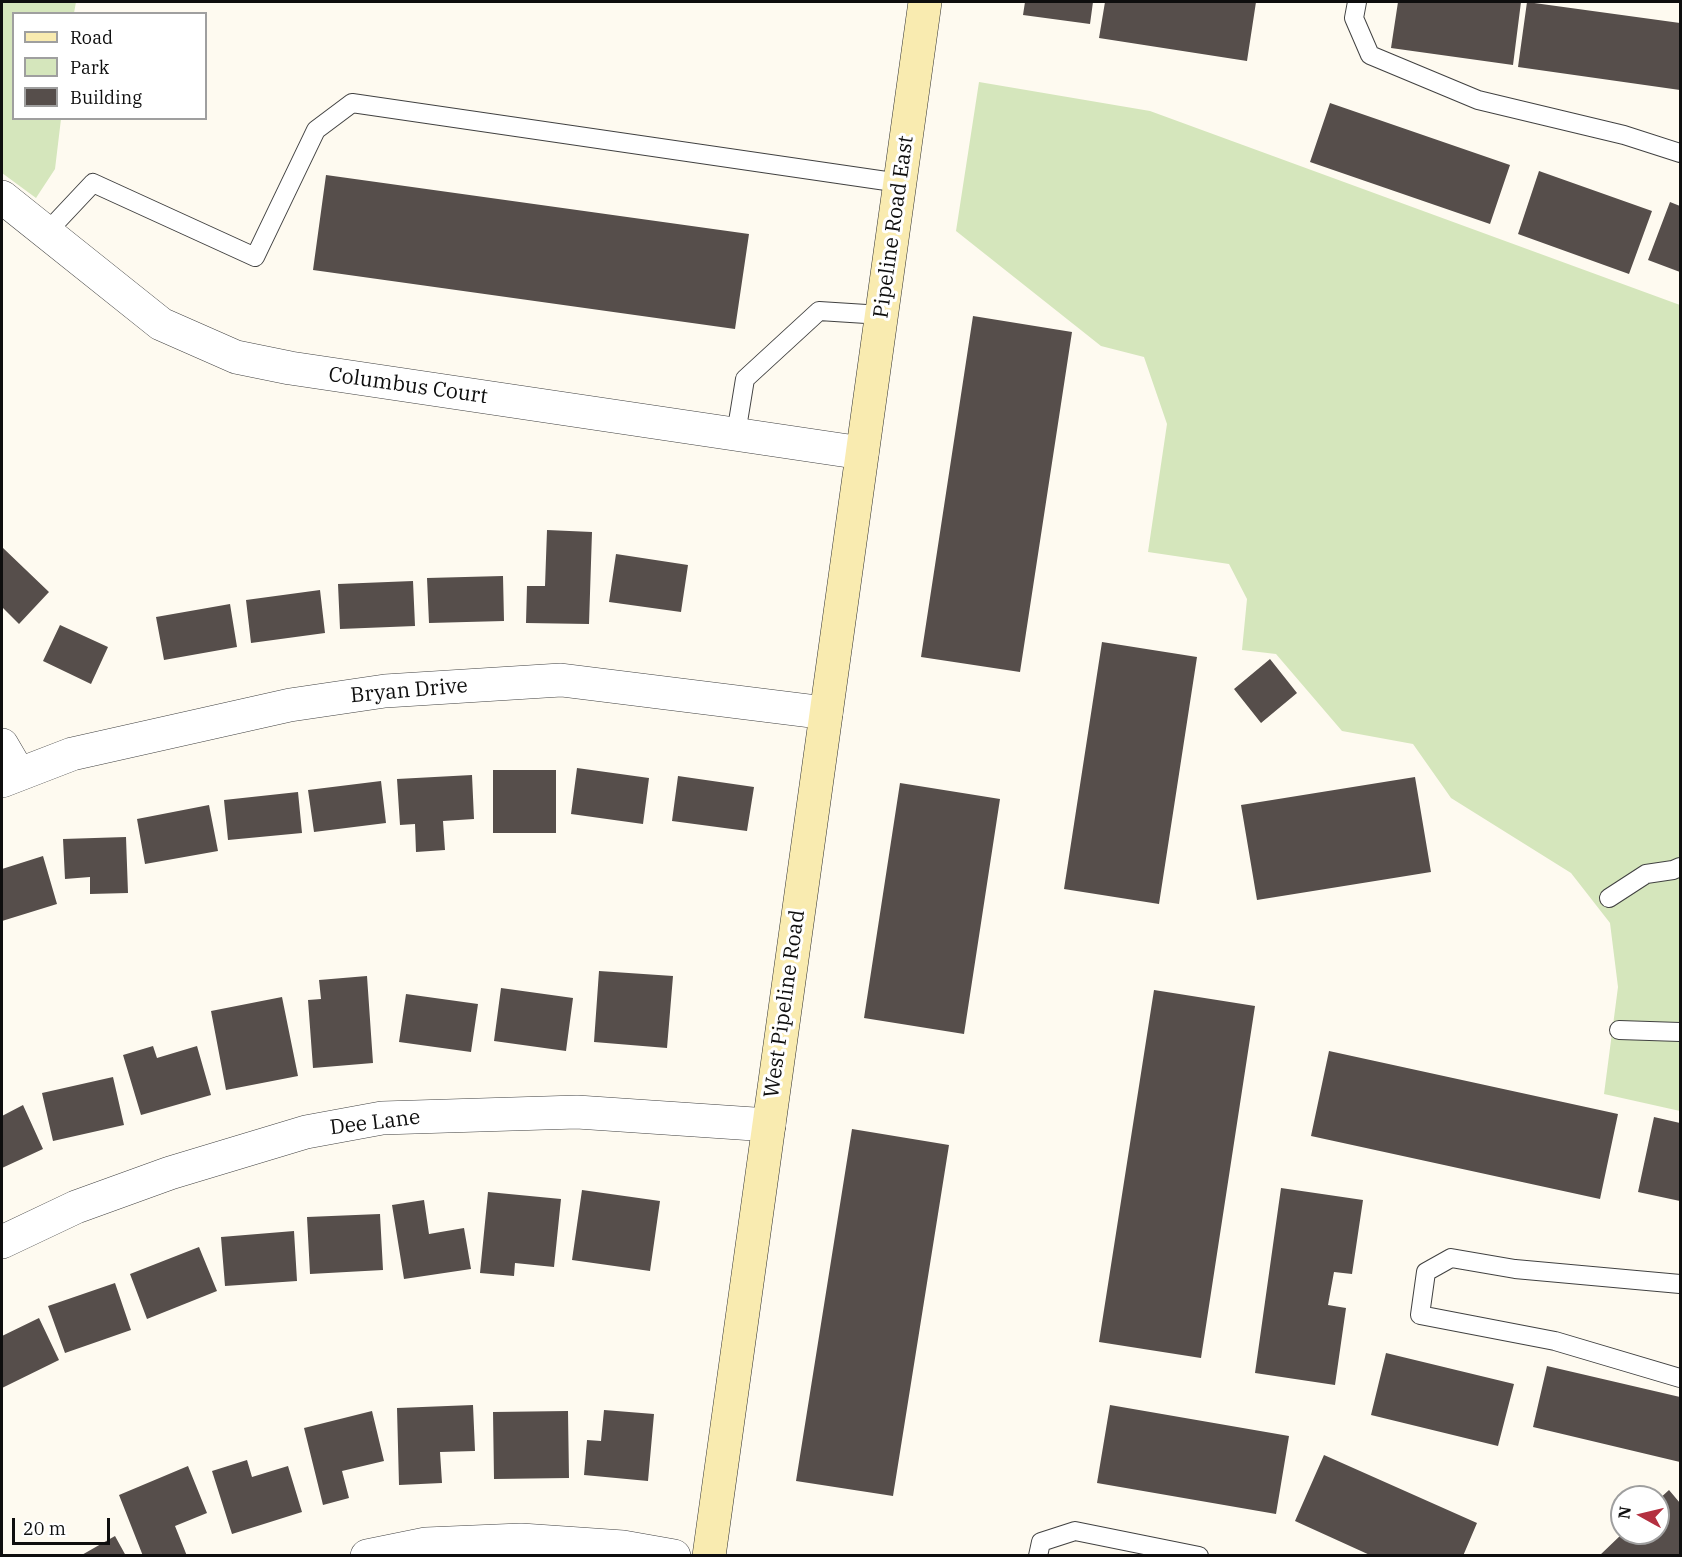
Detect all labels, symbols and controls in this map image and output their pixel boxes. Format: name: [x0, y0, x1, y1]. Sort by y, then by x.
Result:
legend: [12, 12, 207, 120]
text: Road: [70, 26, 113, 49]
text: Park: [70, 56, 109, 79]
text: Building: [70, 86, 142, 109]
street label: Pipeline Road East: [869, 134, 919, 320]
street label: Columbus Court: [327, 362, 489, 410]
street label: Bryan Drive: [349, 673, 469, 709]
street label: West Pipeline Road: [759, 908, 811, 1100]
street label: Dee Lane: [328, 1105, 422, 1141]
north arrow: [1610, 1485, 1670, 1545]
text: N: [1613, 1505, 1635, 1520]
scale bar: [15, 1506, 112, 1544]
text: 20 m: [23, 1517, 66, 1540]

